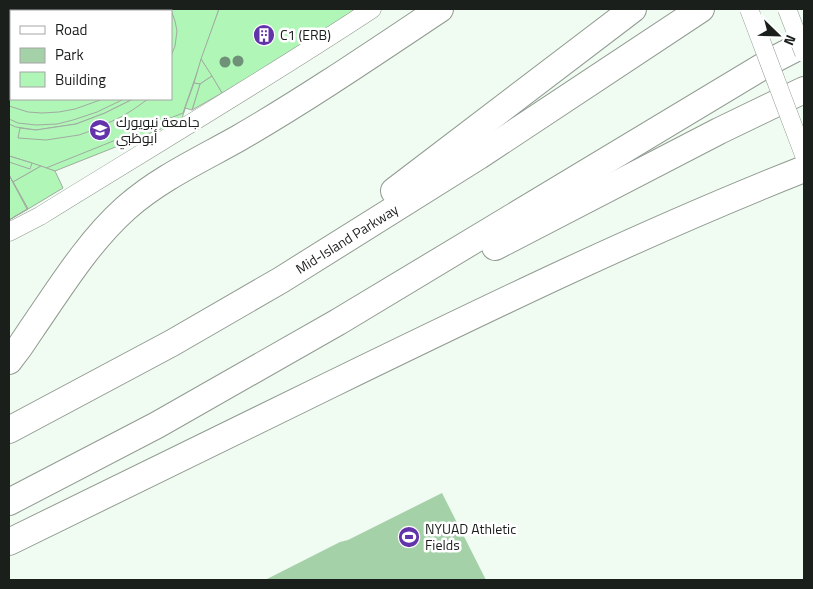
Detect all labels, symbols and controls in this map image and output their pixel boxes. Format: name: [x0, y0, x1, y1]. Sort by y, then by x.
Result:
legend: [10, 10, 172, 100]
north arrow: [753, 10, 803, 60]
text: Road: [55, 18, 87, 41]
building icon: C1 (ERB): [252, 23, 276, 47]
place label: C1 (ERB): [280, 24, 331, 45]
text: N: [779, 32, 802, 49]
text: Park: [55, 43, 84, 66]
text: Building: [55, 68, 106, 91]
place label: جامعة نيويورك أبوظبي: [116, 111, 199, 150]
school or university icon: جامعة نيويورك أبوظبي: [88, 118, 112, 142]
street label: Mid-Island Parkway: [291, 198, 402, 279]
place label: NYUAD Athletic Fields: [425, 518, 516, 555]
sports icon: NYUAD Athletic Fields: [397, 525, 421, 549]

